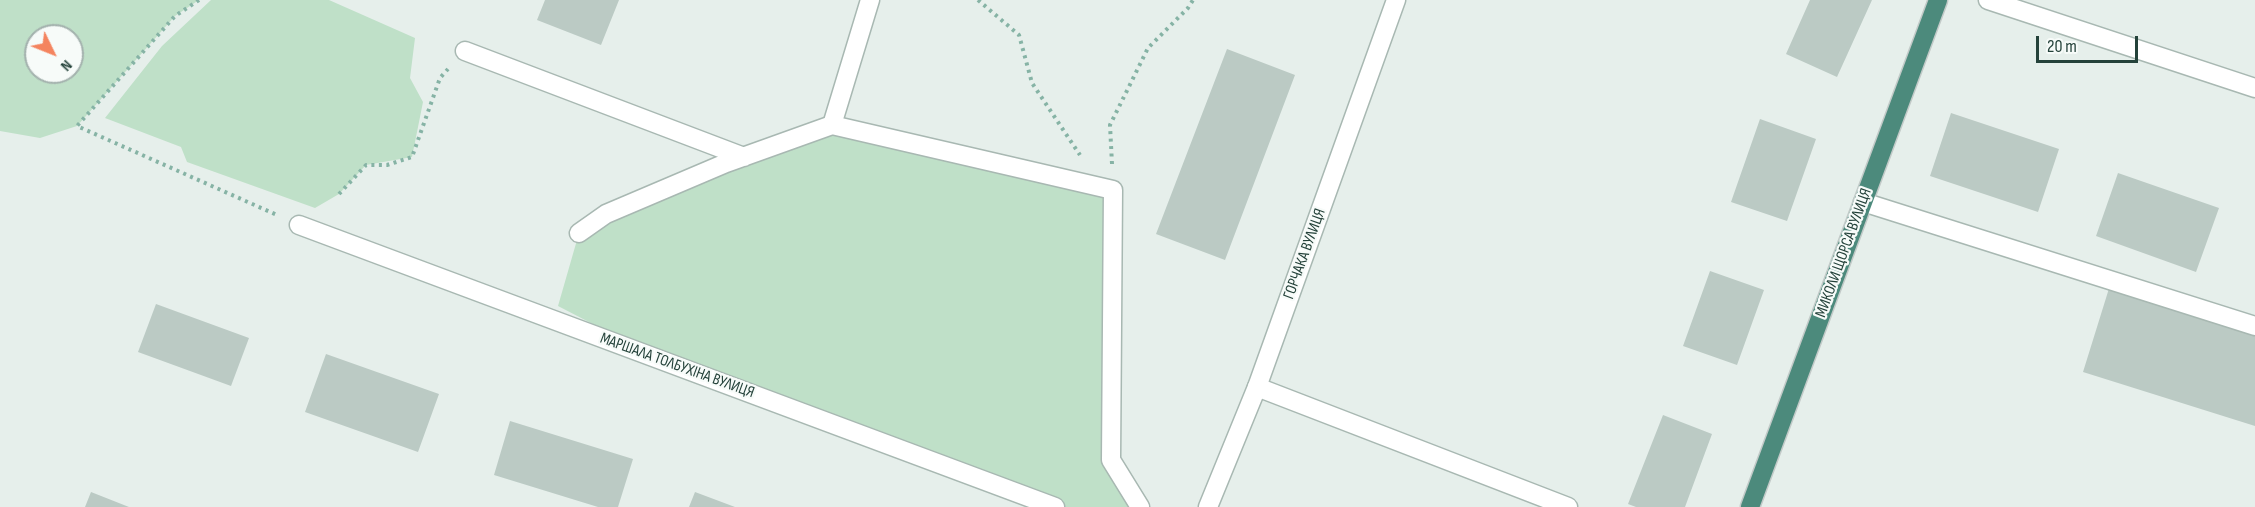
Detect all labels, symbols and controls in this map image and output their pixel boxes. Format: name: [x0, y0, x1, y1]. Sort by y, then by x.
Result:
north arrow: [24, 24, 84, 84]
scale bar: [2039, 24, 2141, 62]
text: 20 m: [2047, 36, 2077, 57]
text: N: [56, 56, 76, 75]
street label: МИКОЛИ ЩОРСА ВУЛИЦЯ: [1812, 186, 1876, 320]
street label: ГОРЧАКА ВУЛИЦЯ: [1280, 206, 1330, 302]
street label: МАРШАЛА ТОЛБУХІНА ВУЛИЦЯ: [597, 329, 757, 403]

